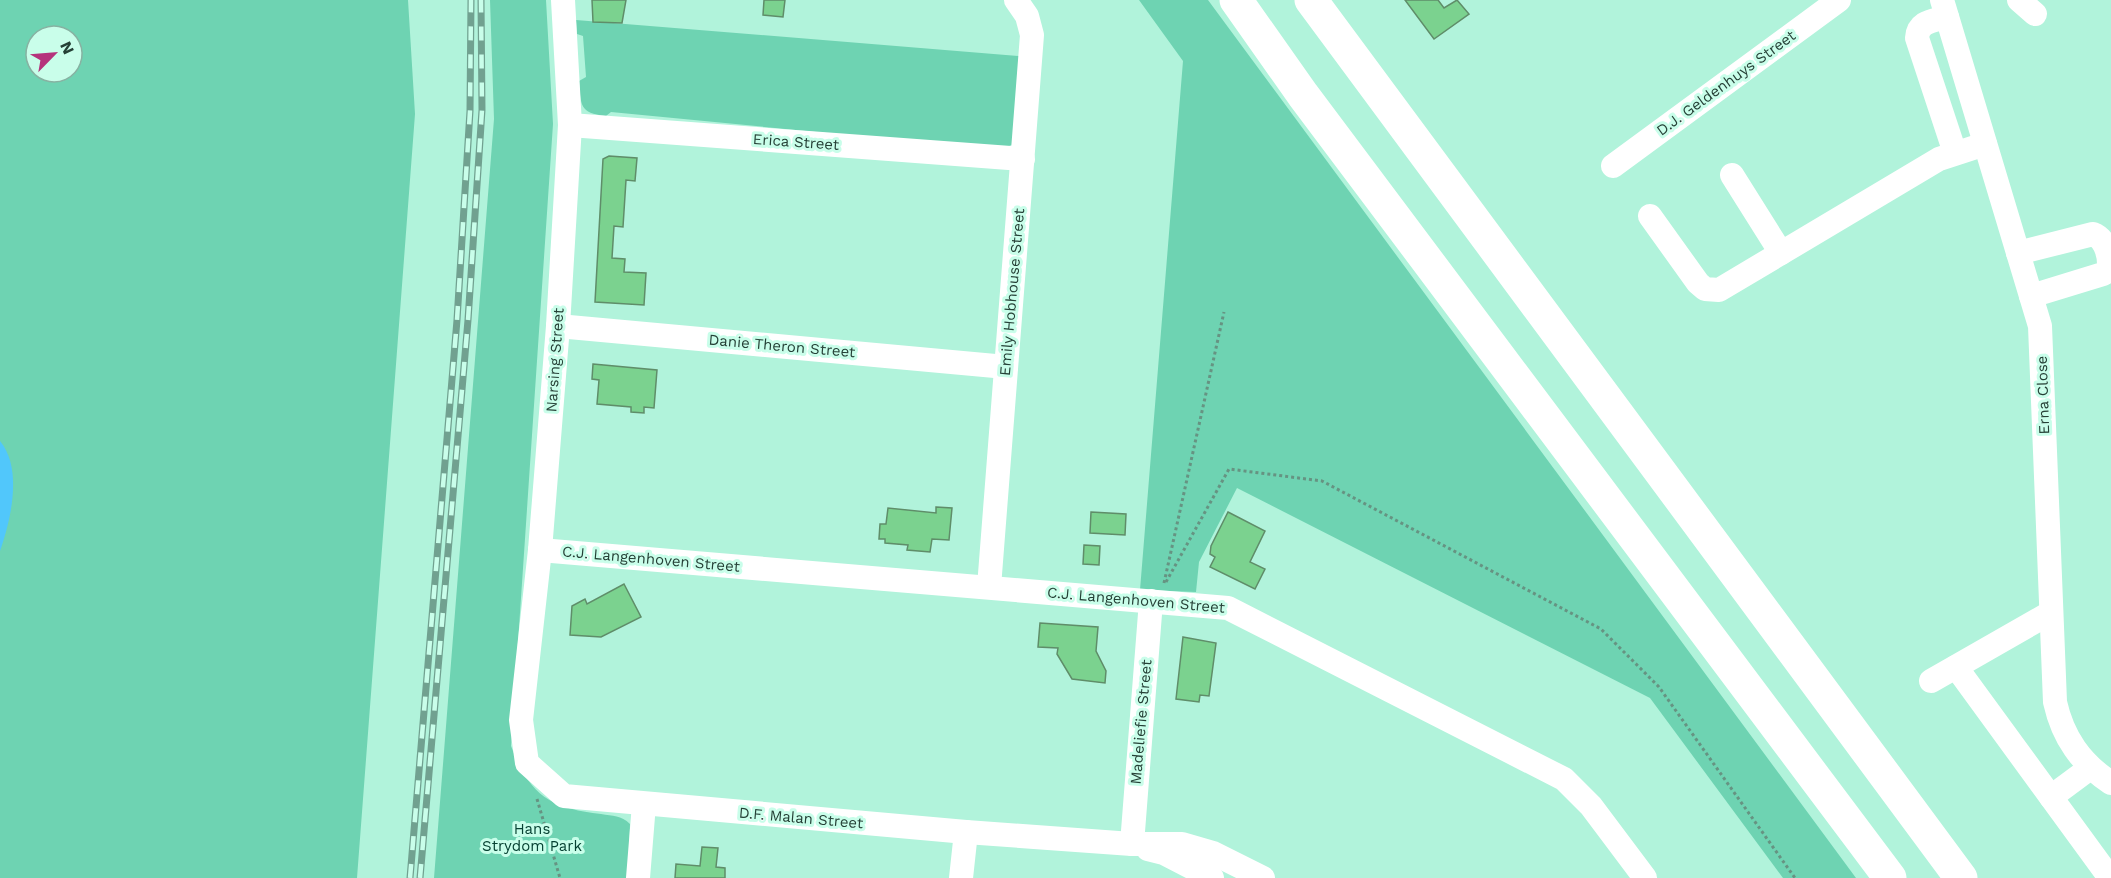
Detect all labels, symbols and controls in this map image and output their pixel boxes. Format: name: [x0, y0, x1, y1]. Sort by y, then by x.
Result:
north arrow: [24, 24, 84, 84]
street label: D.J. Geldenhuys Street: [1653, 26, 1800, 139]
text: N: [56, 38, 78, 57]
street label: Erica Street: [752, 130, 840, 154]
street label: Emily Hobhouse Street: [996, 207, 1028, 377]
street label: Narsing Street: [542, 306, 568, 413]
street label: Danie Theron Street: [708, 331, 857, 361]
street label: Erna Close: [2033, 355, 2053, 435]
street label: C.J. Langenhoven Street: [561, 542, 741, 576]
street label: C.J. Langenhoven Street: [1046, 583, 1226, 617]
street label: Madeliefie Street: [1127, 658, 1155, 785]
street label: D.F. Malan Street: [738, 804, 865, 832]
park label: Hans Strydom Park: [482, 820, 582, 855]

